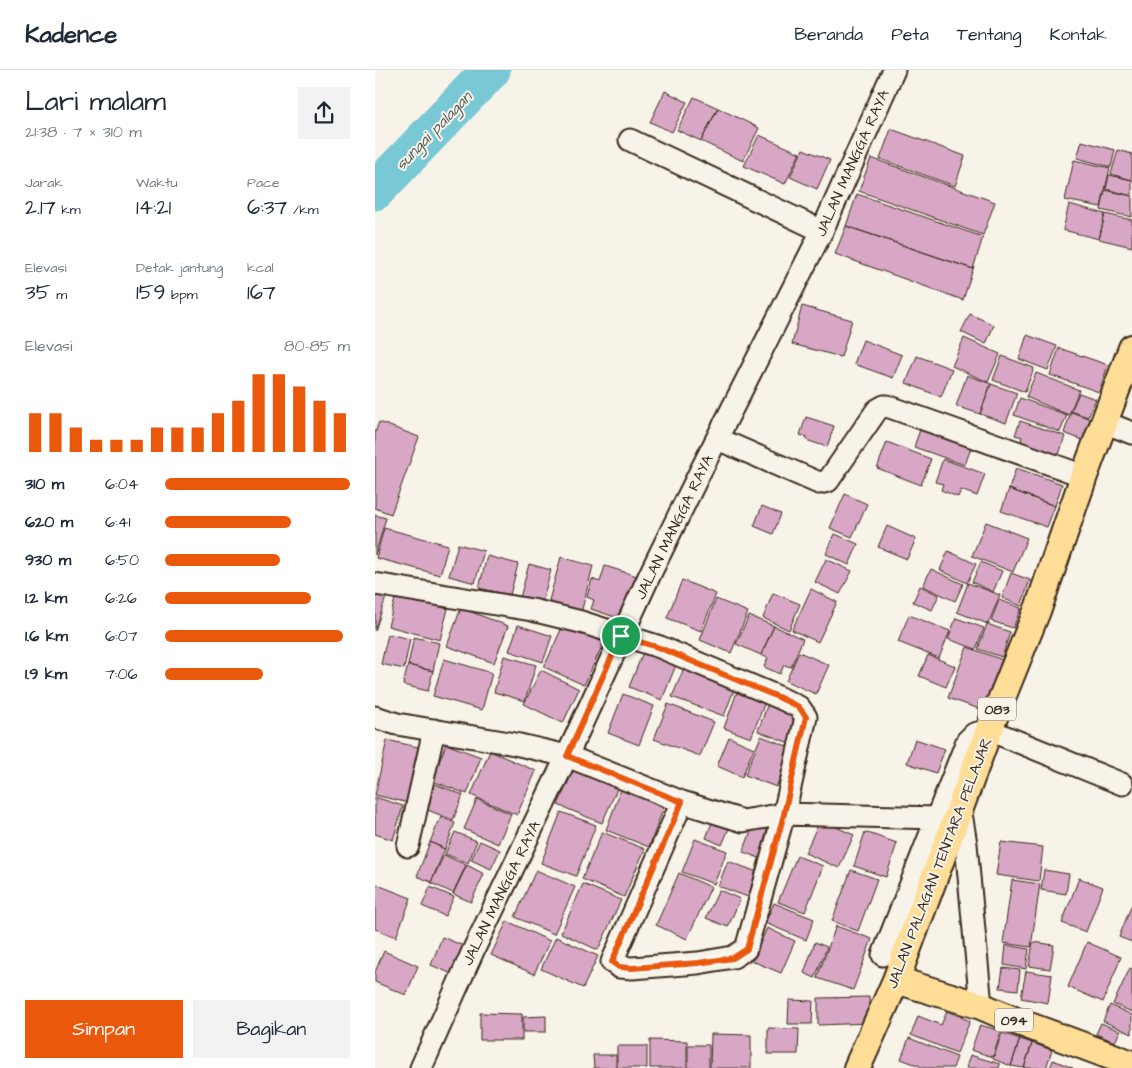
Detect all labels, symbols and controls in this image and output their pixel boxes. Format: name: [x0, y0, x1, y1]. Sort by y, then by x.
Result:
text: Kadence: [25, 18, 117, 52]
text: Beranda: [794, 22, 863, 47]
text: Peta: [891, 22, 929, 47]
text: Tentang: [957, 22, 1021, 47]
text: Kontak: [1049, 22, 1107, 47]
text: Lari malam: [25, 82, 166, 121]
water label: sungai palagan: [391, 85, 479, 176]
street label: JALAN MANGGA RAYA: [811, 86, 894, 240]
button: share: [298, 87, 350, 139]
text: 21:38 · 7 × 310 m: [25, 121, 142, 143]
text: Jarak: [25, 173, 63, 193]
text: Waktu: [136, 173, 178, 193]
text: Pace: [247, 173, 279, 193]
text: 2.17: [25, 193, 56, 222]
text: 14:21: [136, 193, 171, 222]
text: 6:37: [247, 193, 287, 222]
text: km: [56, 200, 81, 220]
text: /km: [287, 200, 319, 220]
text: Elevasi: [25, 258, 67, 278]
text: Detak jantung: [136, 258, 223, 278]
text: kcal: [247, 258, 274, 278]
text: 35: [25, 278, 51, 307]
text: 159: [136, 278, 166, 307]
text: 167: [247, 278, 276, 307]
text: m: [51, 285, 67, 305]
text: bpm: [166, 285, 198, 305]
text: Elevasi: [25, 335, 73, 357]
text: 80–85 m: [284, 335, 350, 357]
street label: JALAN MANGGA RAYA: [630, 451, 719, 603]
text: 310 m: [25, 473, 64, 495]
text: 6:04: [105, 473, 139, 495]
text: 620 m: [25, 511, 73, 533]
text: 6:41: [105, 511, 131, 533]
text: 930 m: [25, 549, 71, 571]
text: 6:50: [105, 549, 139, 571]
text: 1.2 km: [25, 587, 67, 609]
text: 6:26: [105, 587, 137, 609]
pin: [600, 615, 642, 657]
icon: arrive: [607, 622, 635, 650]
text: 1.6 km: [25, 625, 68, 647]
text: 6:07: [105, 625, 138, 647]
text: 1.9 km: [25, 663, 67, 685]
text: 7:06: [105, 663, 138, 685]
road number: 083: [978, 698, 1016, 720]
street label: JALAN PALAGAN TENTARA PELAJAR: [882, 735, 997, 992]
street label: JALAN MANGGA RAYA: [457, 817, 546, 969]
button: Simpan: [25, 1000, 183, 1058]
button: Bagikan: [193, 1000, 350, 1058]
road number: 094: [995, 1008, 1033, 1032]

